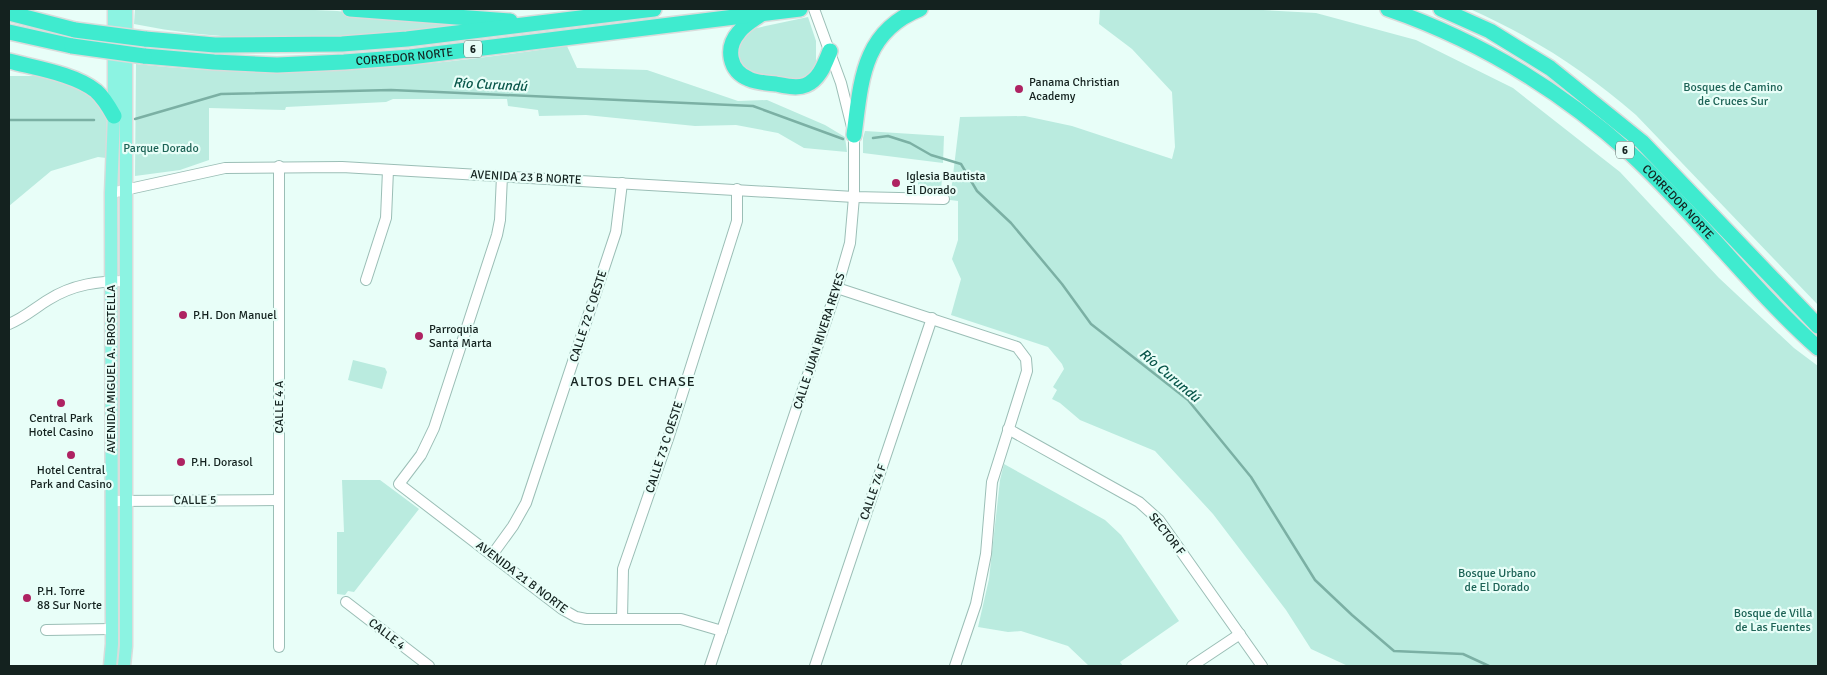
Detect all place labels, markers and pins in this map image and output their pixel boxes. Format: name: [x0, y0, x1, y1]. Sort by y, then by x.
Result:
place label: Panama Christian Academy: [1029, 75, 1120, 104]
marker: Panama Christian Academy: [1013, 83, 1025, 95]
place label: Iglesia Bautista El Dorado: [906, 169, 986, 198]
marker: Iglesia Bautista El Dorado: [890, 177, 902, 189]
place label: P.H. Don Manuel: [193, 308, 277, 323]
marker: P.H. Don Manuel: [177, 309, 189, 321]
place label: Parroquia Santa Marta: [429, 322, 492, 351]
marker: Parroquia Santa Marta: [413, 330, 425, 342]
marker: Central Park Hotel Casino: [55, 397, 67, 409]
place label: Central Park Hotel Casino: [28, 411, 94, 440]
marker: Hotel Central Park and Casino: [65, 449, 77, 461]
place label: P.H. Dorasol: [191, 455, 253, 470]
marker: P.H. Dorasol: [175, 456, 187, 468]
place label: Hotel Central Park and Casino: [30, 463, 112, 492]
place label: P.H. Torre 88 Sur Norte: [37, 584, 102, 613]
marker: P.H. Torre 88 Sur Norte: [21, 592, 33, 604]

